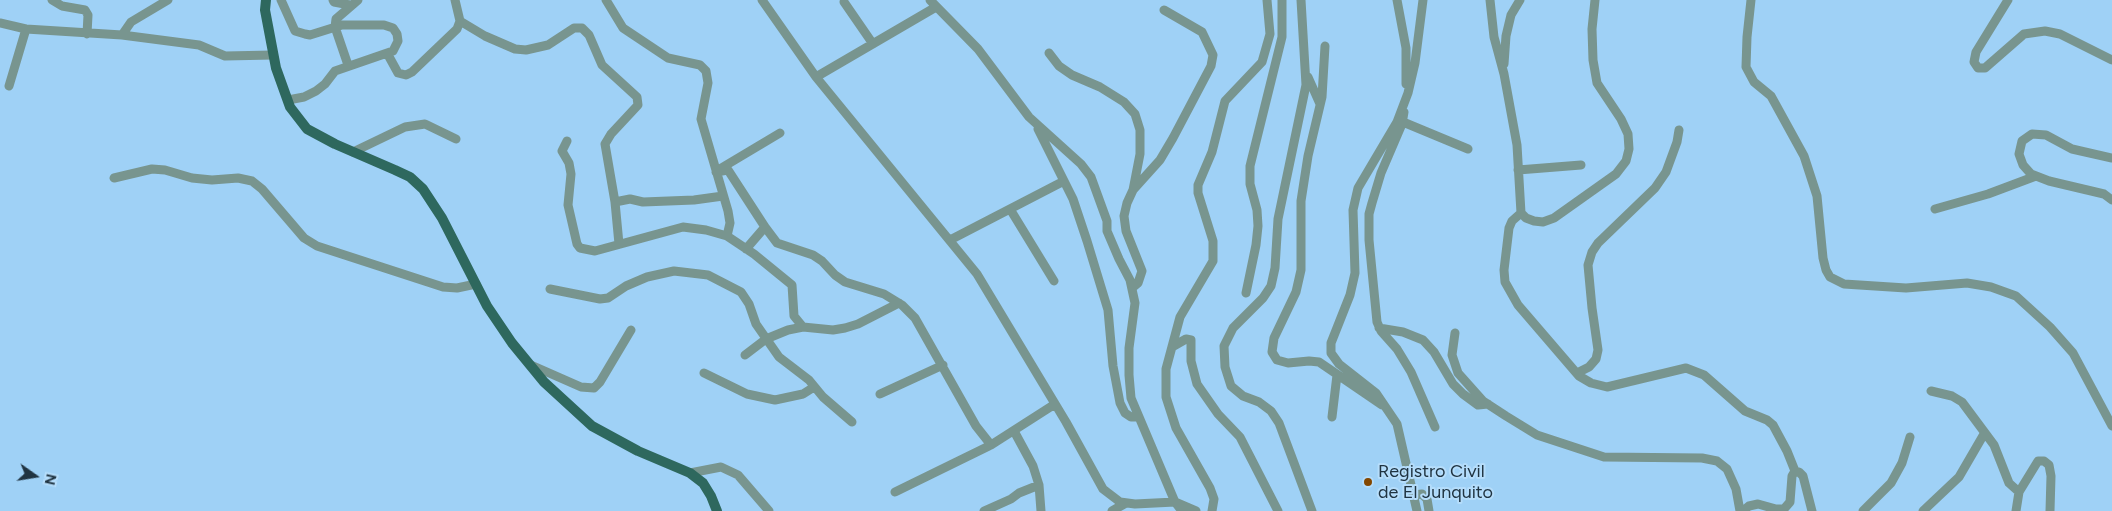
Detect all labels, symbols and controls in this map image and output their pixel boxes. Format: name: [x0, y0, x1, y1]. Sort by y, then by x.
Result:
north arrow: [10, 451, 60, 501]
place label: Registro Civil de El Junquito: [1378, 461, 1493, 504]
text: N: [41, 472, 60, 487]
marker: Registro Civil de El Junquito: [1362, 476, 1374, 488]

